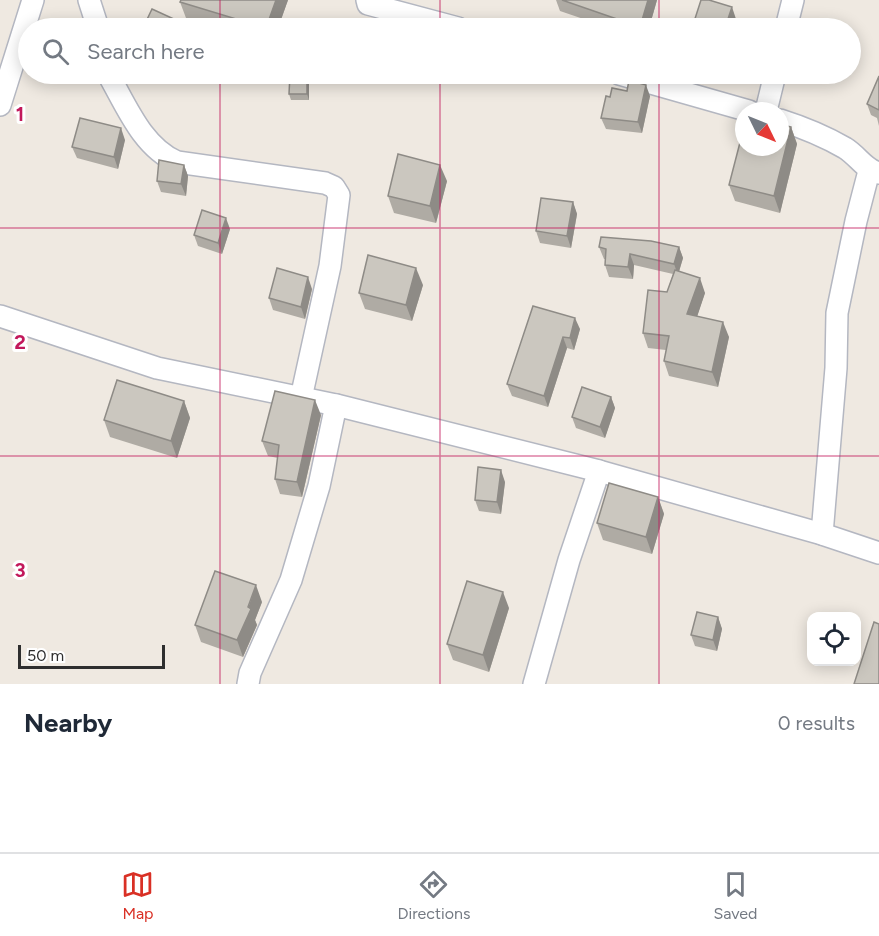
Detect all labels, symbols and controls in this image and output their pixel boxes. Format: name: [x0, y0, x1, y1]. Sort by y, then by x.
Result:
search box: [18, 18, 861, 84]
icon: search: [39, 35, 72, 68]
text: Search here: [87, 38, 205, 65]
text: 1: [16, 102, 24, 126]
north arrow: [735, 102, 789, 156]
text: 2: [14, 330, 26, 354]
text: 3: [14, 558, 26, 582]
map controls: [807, 612, 861, 666]
button: locate: [807, 612, 861, 666]
scale bar: [18, 642, 165, 670]
text: 50 m: [27, 646, 64, 665]
text: Nearby: [24, 707, 112, 739]
text: 0 results: [778, 711, 855, 735]
tab: Map: [121, 868, 154, 923]
tab: Directions: [397, 868, 470, 923]
tab: Saved: [713, 868, 758, 923]

